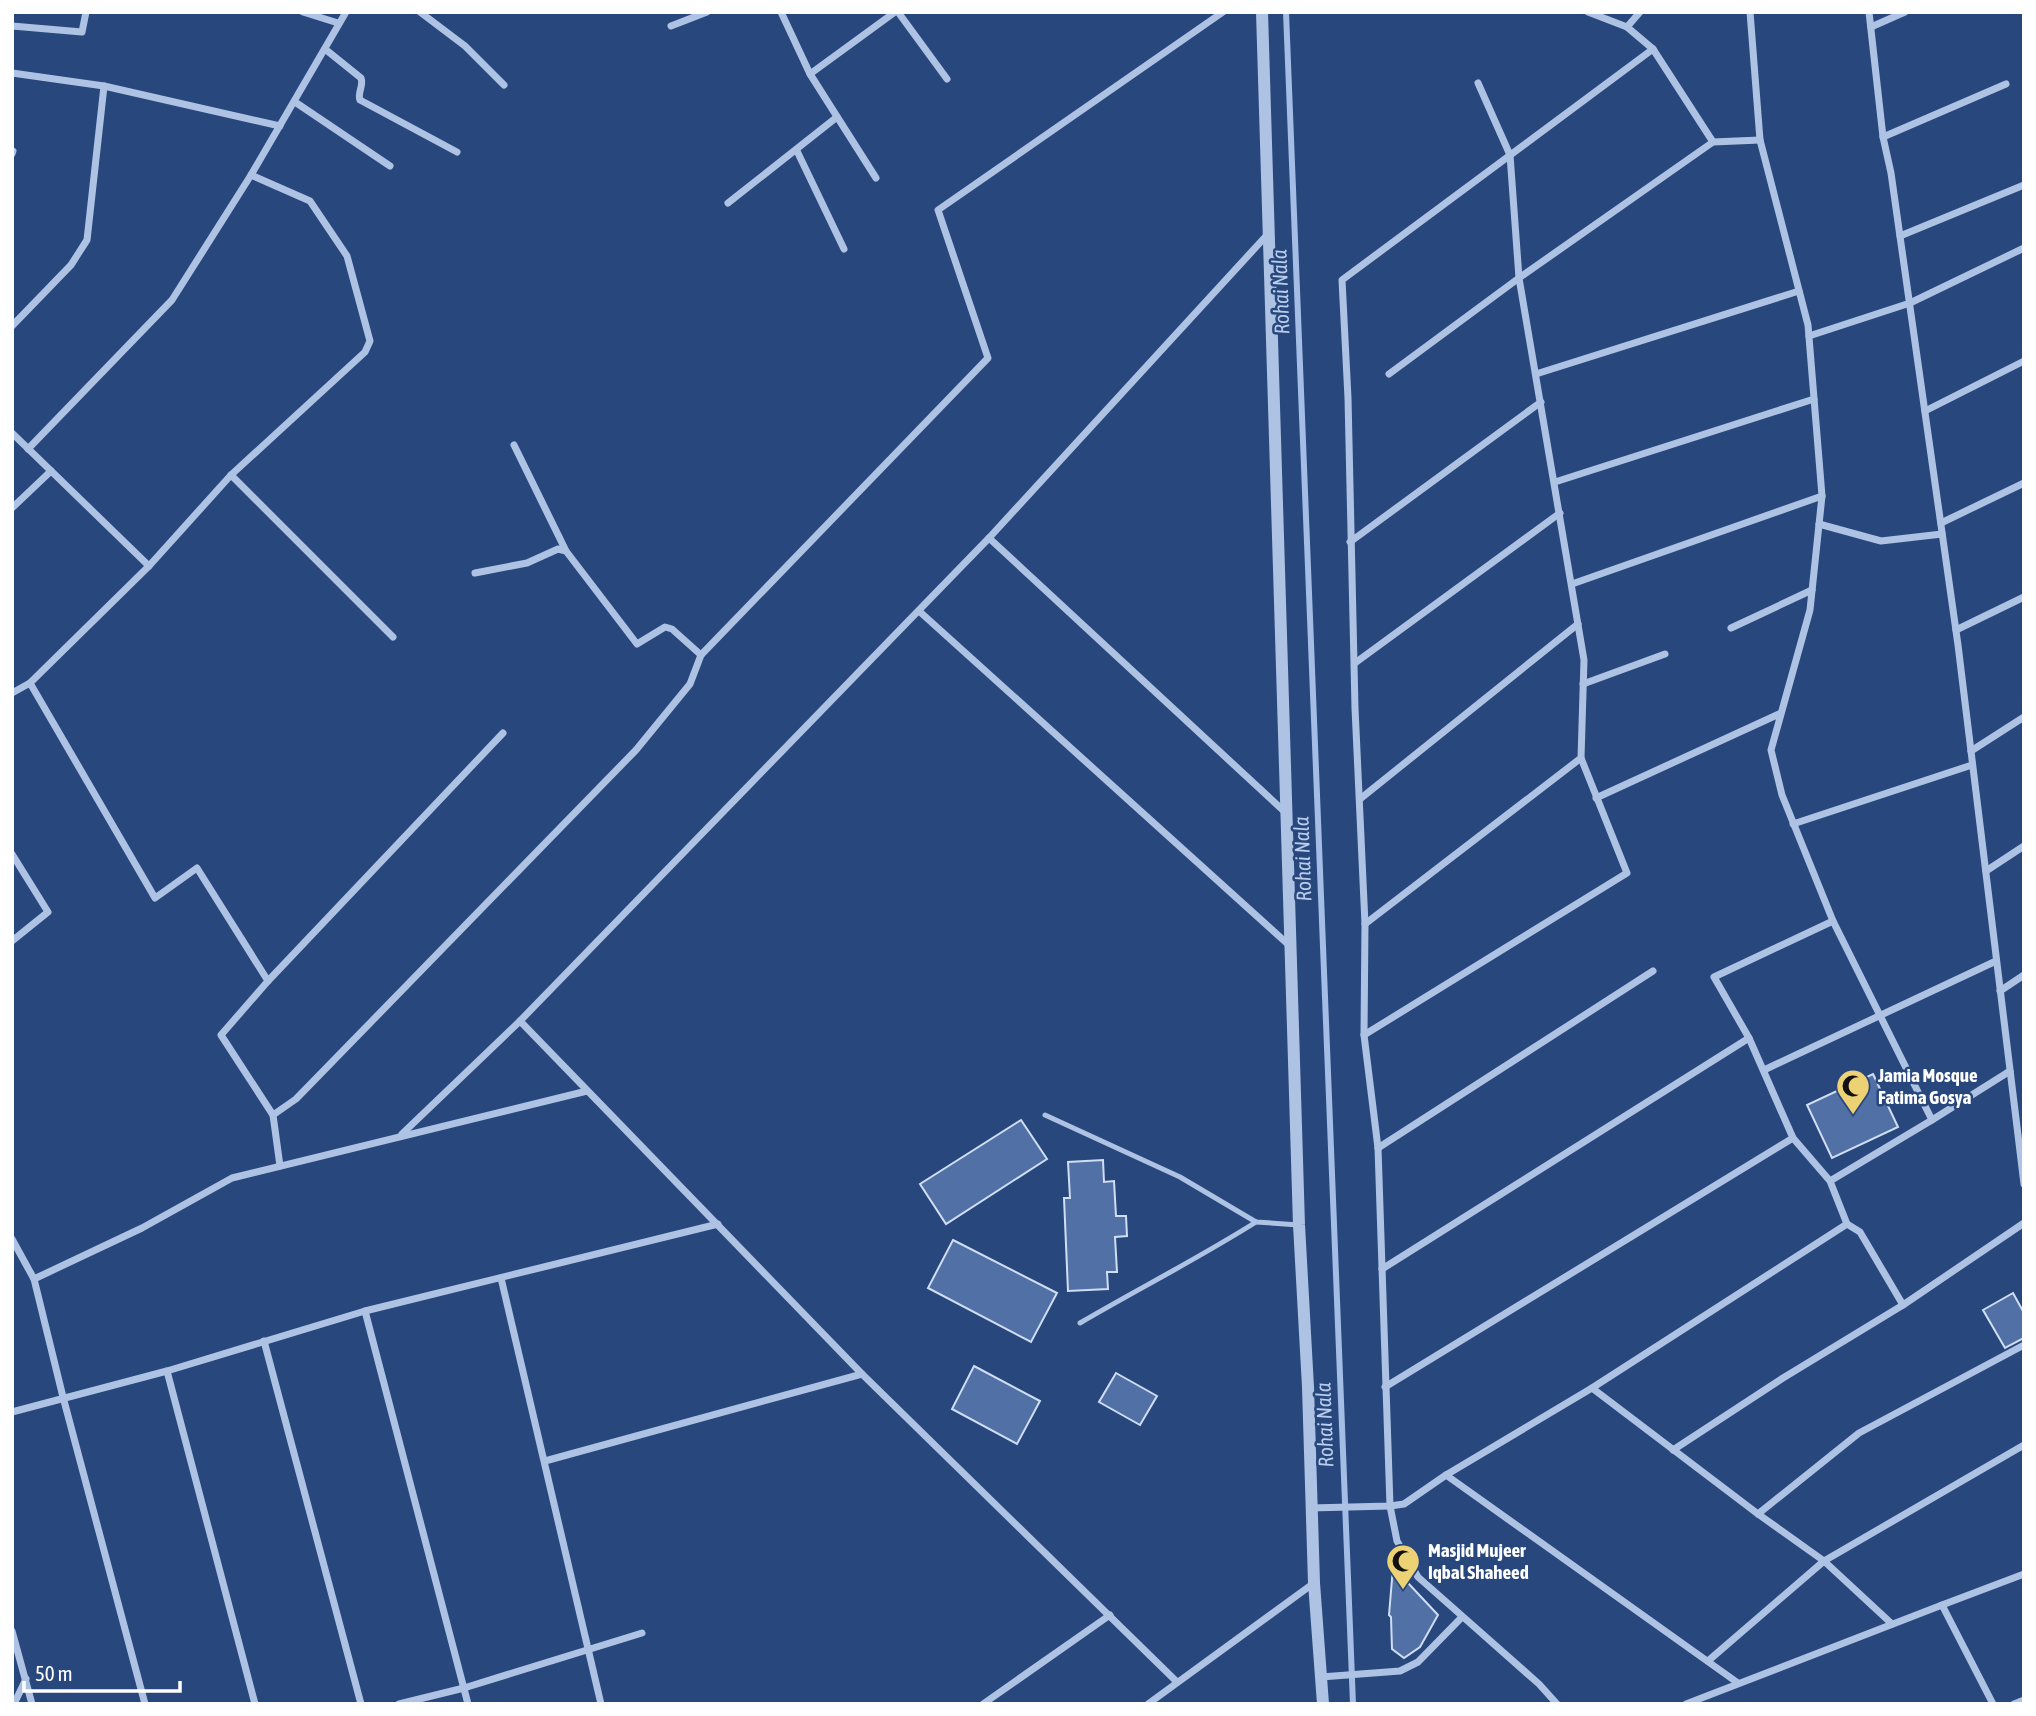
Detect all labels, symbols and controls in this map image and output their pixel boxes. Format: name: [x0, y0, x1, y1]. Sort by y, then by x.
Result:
water label: Rohai Nala: [1267, 249, 1293, 335]
water label: Rohai Nala: [1289, 816, 1315, 902]
place label: Jamia Mosque Fatima Gosya: [1877, 1064, 1978, 1108]
mosque icon: Jamia Mosque Fatima Gosya: [1834, 1067, 1872, 1116]
water label: Rohai Nala: [1311, 1382, 1337, 1468]
place label: Masjid Mujeer Iqbal Shaheed: [1428, 1539, 1529, 1583]
mosque icon: Masjid Mujeer Iqbal Shaheed: [1384, 1542, 1422, 1591]
scale bar: [24, 1650, 180, 1694]
text: 50 m: [35, 1661, 73, 1685]

